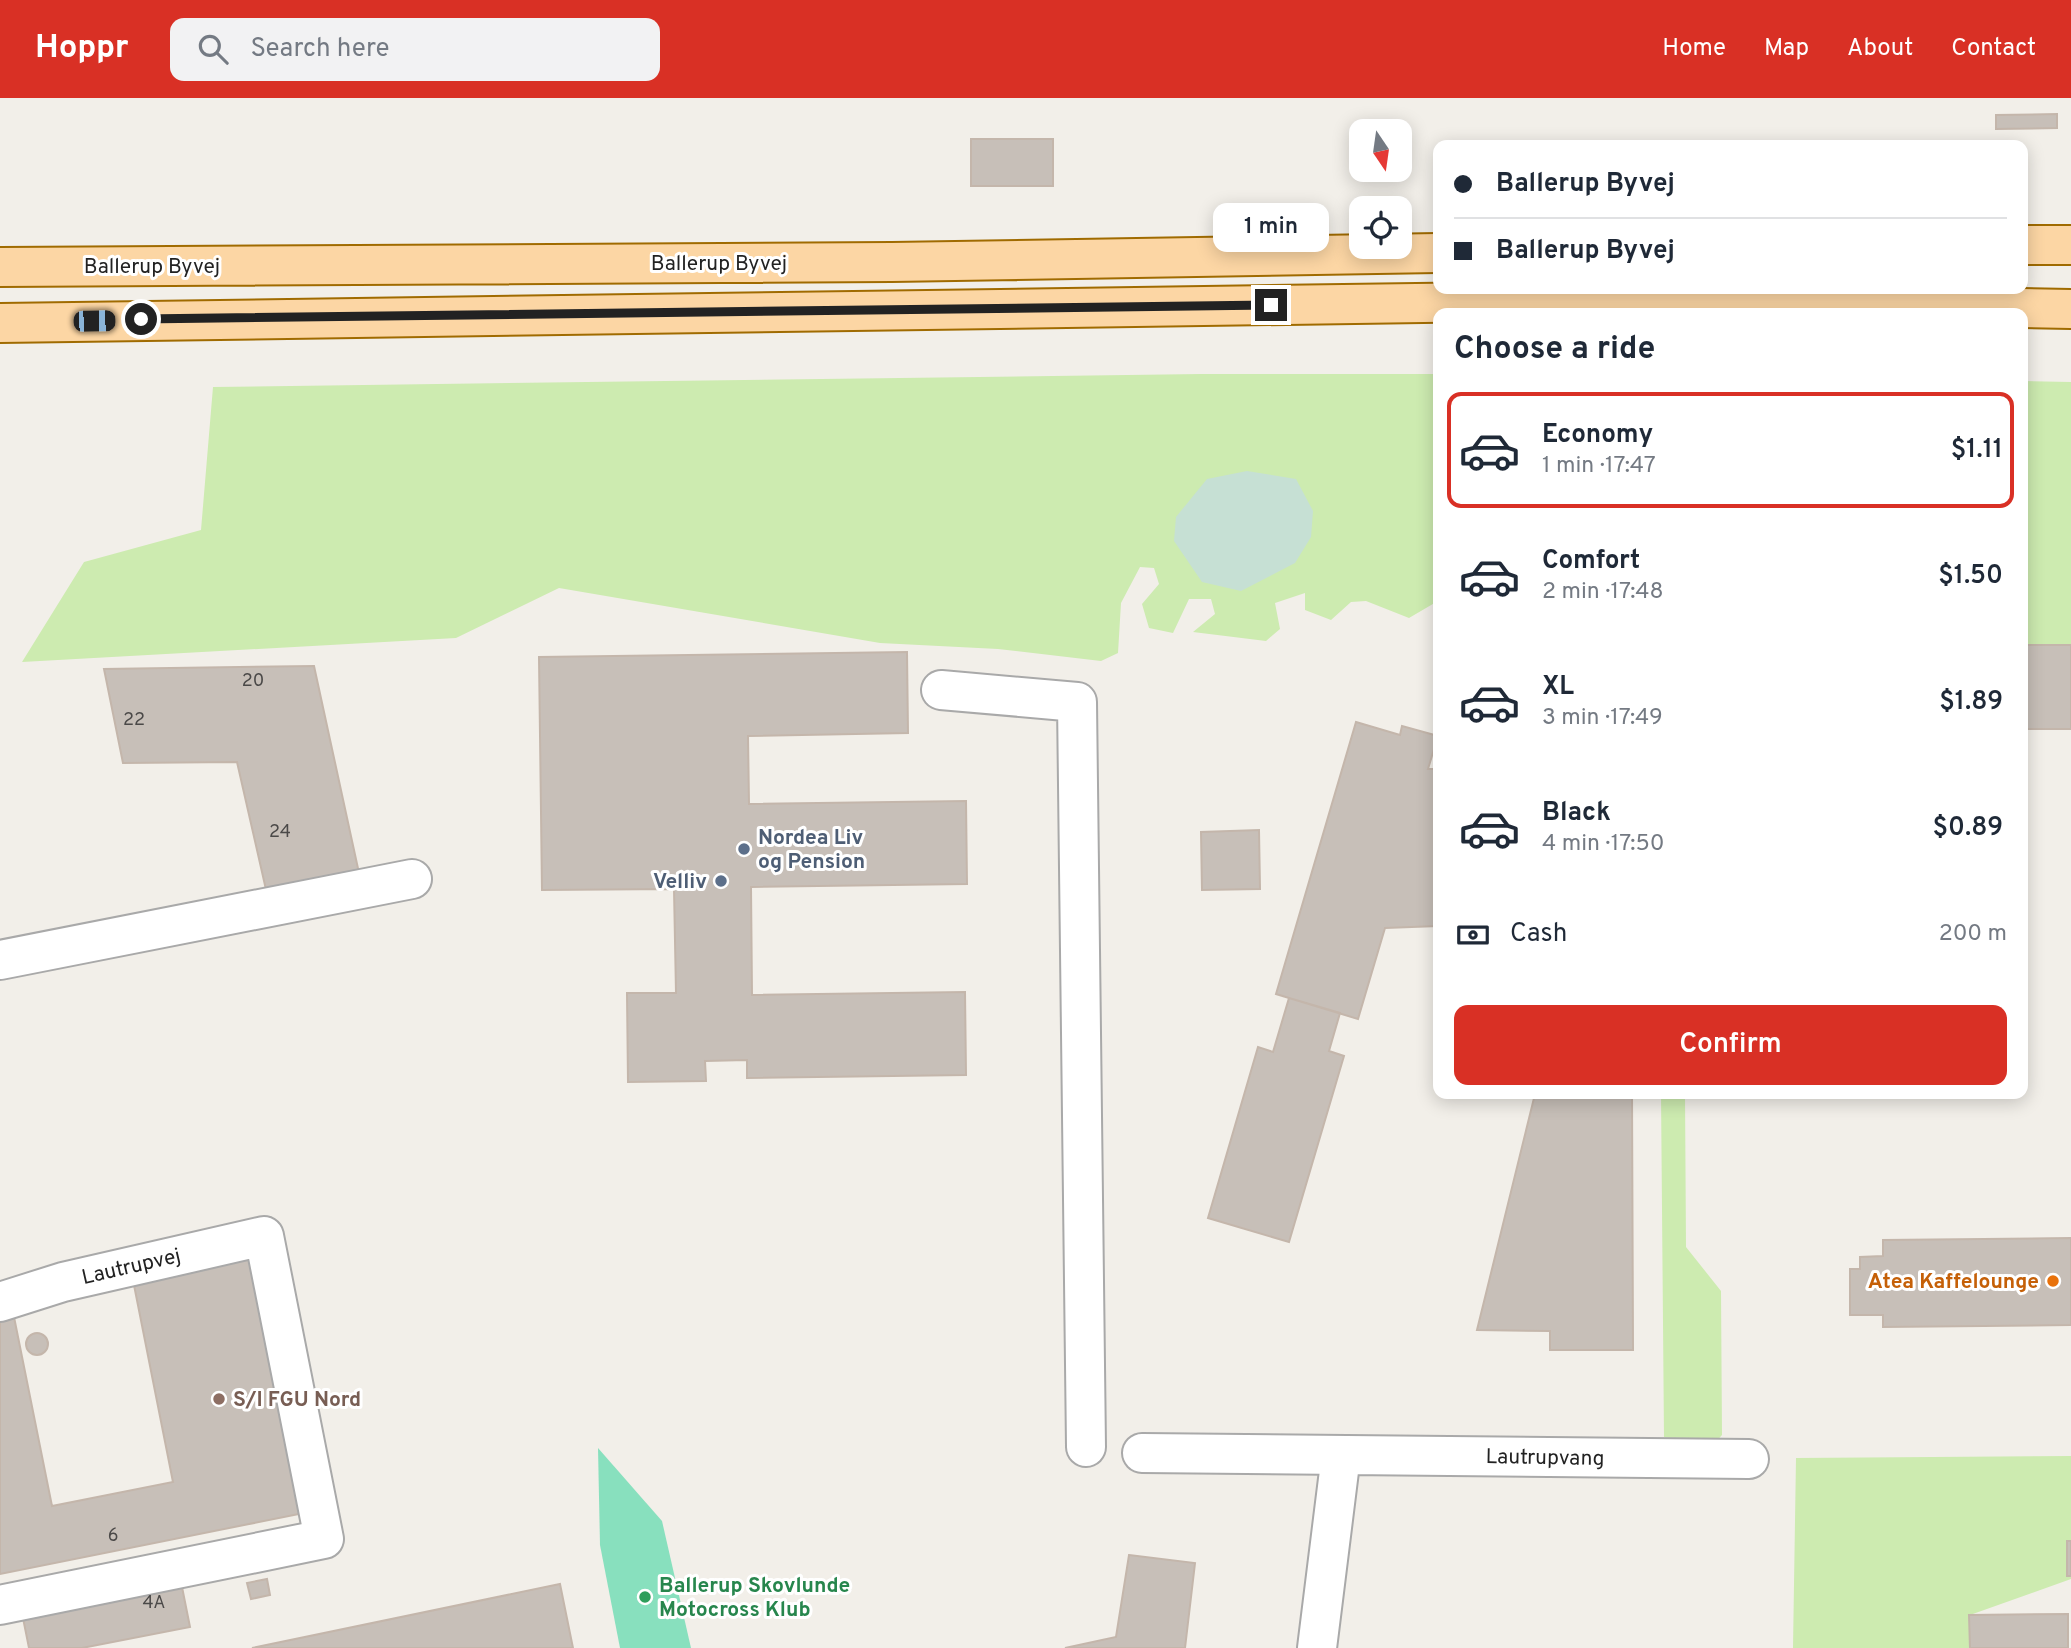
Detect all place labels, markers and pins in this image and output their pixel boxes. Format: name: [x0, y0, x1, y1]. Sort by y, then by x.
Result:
place label: Nordea Liv og Pension: [758, 825, 865, 876]
marker: Nordea Liv og Pension: [736, 841, 752, 857]
place label: Velliv: [653, 869, 707, 896]
marker: Velliv: [713, 873, 729, 889]
place label: Atea Kaffelounge: [1868, 1269, 2039, 1296]
marker: Atea Kaffelounge: [2045, 1273, 2061, 1289]
place label: S/I FGU Nord: [233, 1387, 361, 1414]
marker: S/I FGU Nord: [211, 1391, 227, 1407]
place label: Ballerup Skovlunde Motocross Klub: [659, 1573, 850, 1624]
marker: Ballerup Skovlunde Motocross Klub: [637, 1589, 653, 1605]

